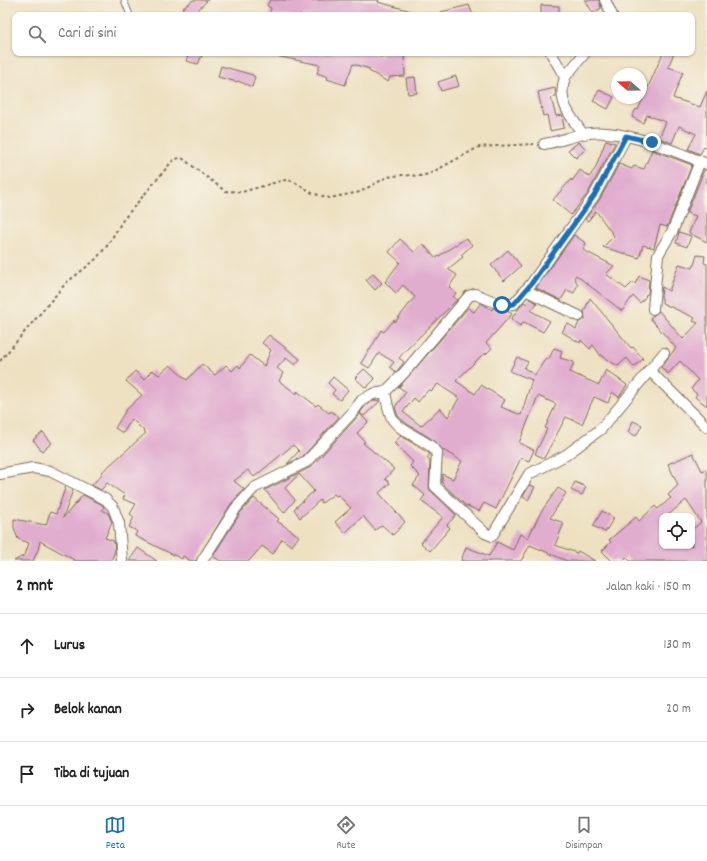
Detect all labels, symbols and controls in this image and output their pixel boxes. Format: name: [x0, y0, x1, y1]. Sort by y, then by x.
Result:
search box: [12, 12, 695, 56]
icon: search: [26, 23, 48, 45]
text: Cari di sini: [58, 23, 116, 45]
north arrow: [611, 68, 647, 104]
route end: [643, 133, 661, 151]
route start: [493, 296, 511, 314]
map controls: [659, 513, 695, 549]
button: locate: [659, 513, 695, 549]
text: 2 mnt: [16, 575, 53, 599]
text: Jalan kaki · 150 m: [606, 578, 691, 597]
icon: ahead: [16, 635, 38, 657]
text: Lurus: [54, 635, 85, 657]
text: 130 m: [663, 636, 691, 655]
icon: right: [16, 699, 38, 721]
text: Belok kanan: [54, 699, 122, 721]
text: 20 m: [666, 700, 691, 719]
icon: arrive: [16, 763, 38, 785]
text: Tiba di tujuan: [54, 763, 129, 785]
tab: Peta: [104, 814, 126, 854]
tab: Rute: [335, 814, 357, 854]
tab: Disimpan: [565, 814, 603, 854]

